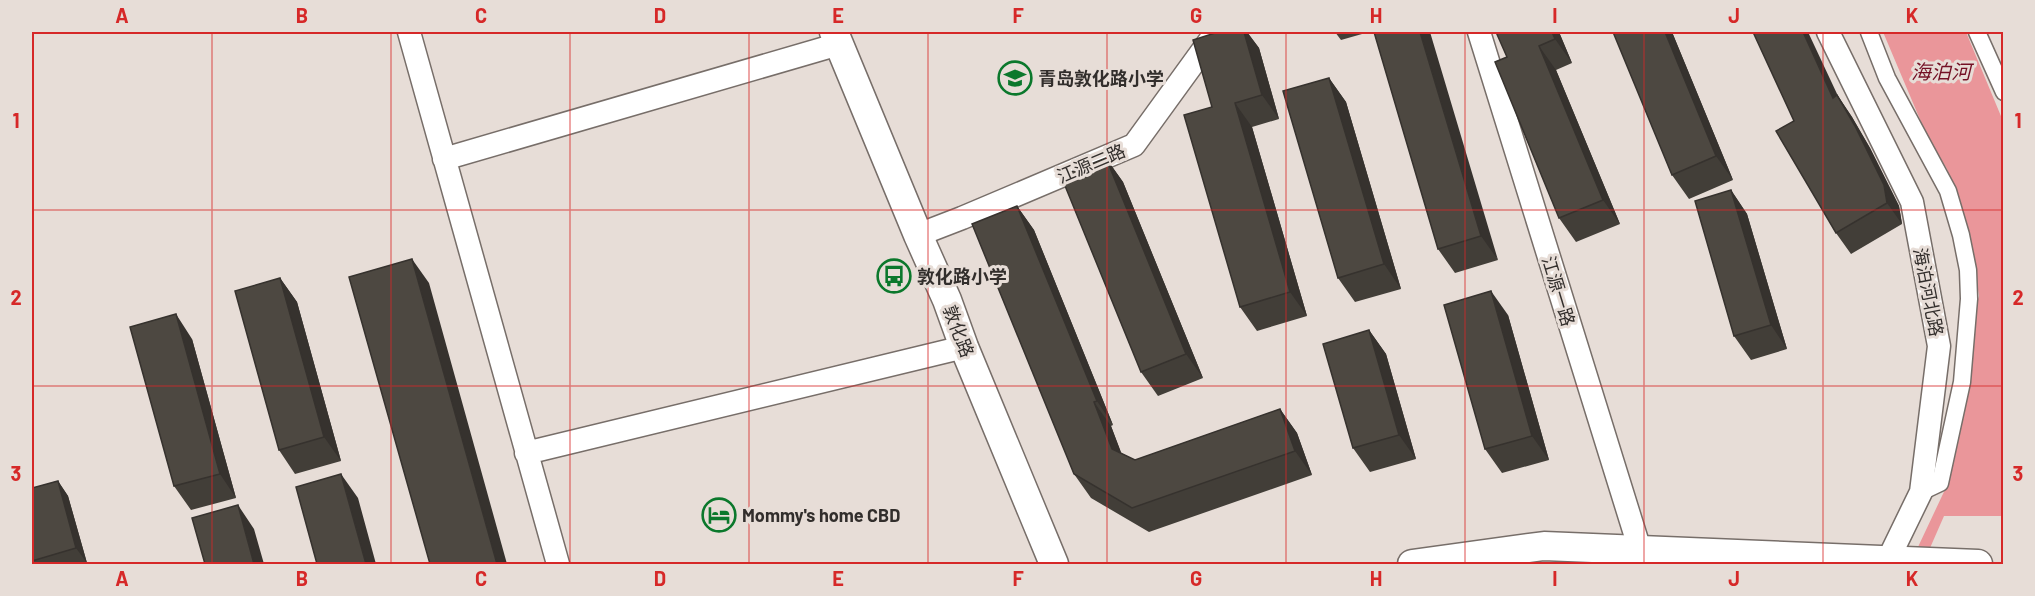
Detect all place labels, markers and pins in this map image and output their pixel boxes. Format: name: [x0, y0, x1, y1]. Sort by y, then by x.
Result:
school or university icon: 青岛敦化路小学: [997, 60, 1033, 96]
place label: 青岛敦化路小学: [1038, 67, 1164, 89]
bus stop icon: 敦化路小学: [876, 258, 912, 294]
place label: 敦化路小学: [917, 265, 1007, 287]
hotel icon: Mommy's home CBD: [701, 497, 737, 533]
place label: Mommy's home CBD: [742, 504, 900, 526]

